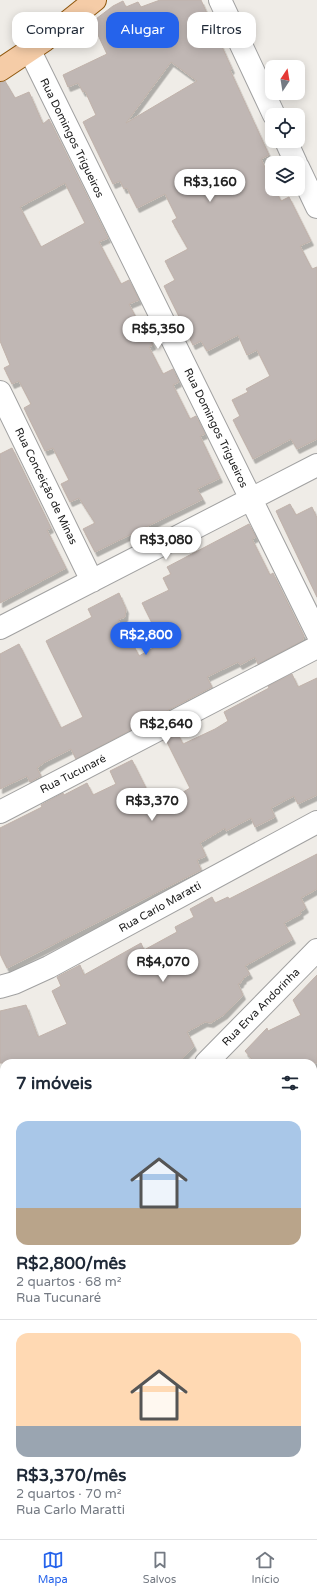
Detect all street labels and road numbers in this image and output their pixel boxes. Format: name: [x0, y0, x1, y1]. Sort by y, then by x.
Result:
street label: Rua Domingos Trigueiros: [37, 76, 107, 200]
street label: Rua Domingos Trigueiros: [181, 366, 251, 490]
street label: Rua Conceição de Minas: [12, 426, 80, 546]
street label: Rua Tucunaré: [38, 752, 108, 796]
street label: Rua Carlo Maratti: [117, 879, 203, 935]
street label: Rua Erva Andorinha: [219, 965, 303, 1049]

